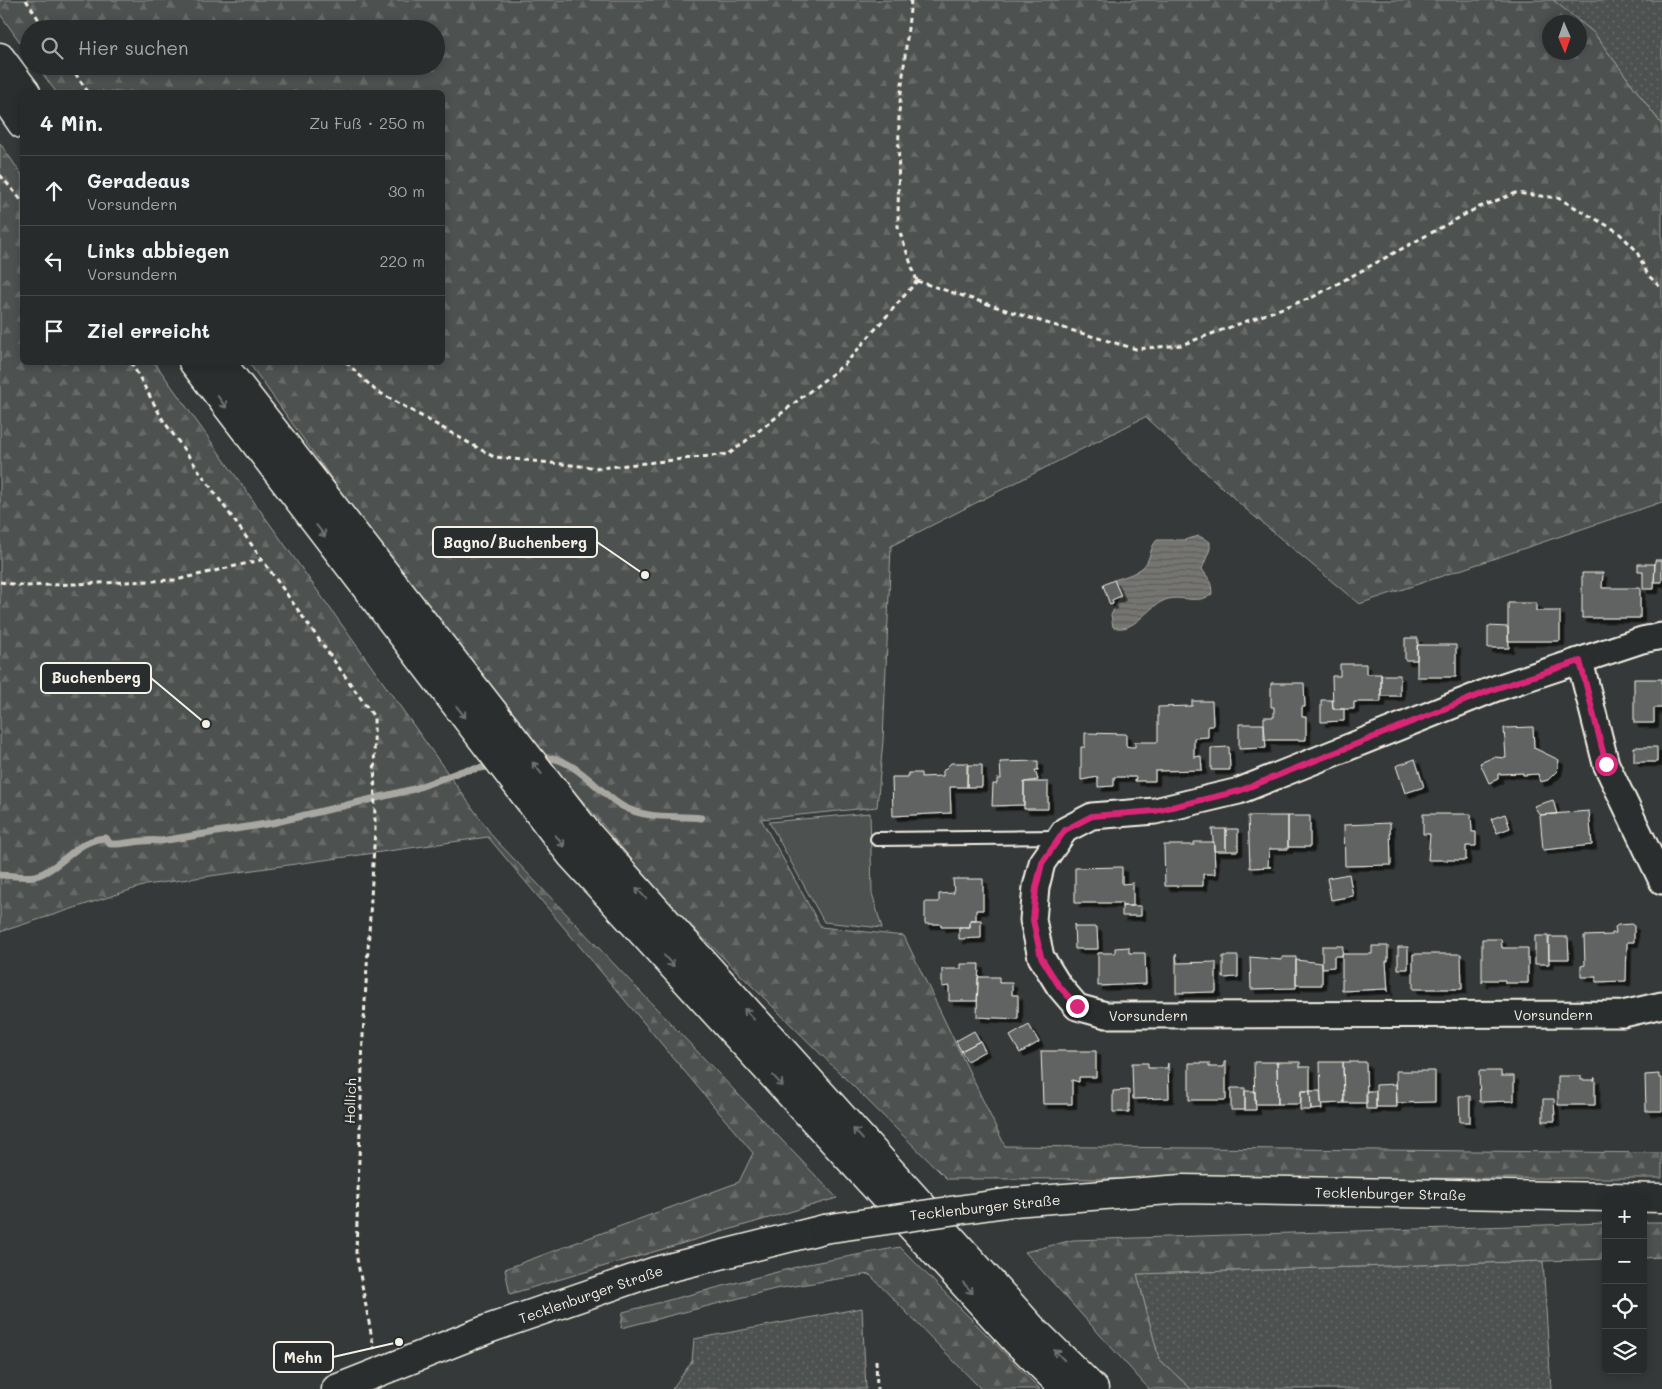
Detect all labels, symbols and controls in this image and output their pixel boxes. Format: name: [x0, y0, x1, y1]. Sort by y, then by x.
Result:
north arrow: [1542, 15, 1587, 60]
search box: [20, 20, 445, 75]
icon: search: [38, 34, 66, 62]
text: Hier suchen: [78, 35, 189, 60]
text: 4 Min.: [40, 109, 103, 136]
text: Zu Fuß · 250 m: [309, 112, 425, 133]
text: Geradeaus: [87, 168, 190, 193]
icon: ahead: [40, 177, 68, 205]
text: 30 m: [388, 180, 425, 201]
text: Vorsundern: [87, 193, 177, 214]
text: Links abbiegen: [87, 238, 229, 263]
icon: left: [40, 247, 68, 275]
text: 220 m: [379, 250, 425, 271]
text: Vorsundern: [87, 263, 177, 284]
icon: arrive: [40, 317, 68, 345]
text: Ziel erreicht: [87, 318, 210, 343]
one-way arrow: [217, 395, 227, 409]
one-way arrow: [316, 524, 326, 538]
callout: Bagno/Buchenberg: [433, 527, 597, 557]
text: Bagno/Buchenberg: [443, 532, 587, 552]
callout: Buchenberg: [41, 663, 151, 693]
text: Buchenberg: [51, 667, 141, 687]
one-way arrow: [456, 705, 466, 719]
route start: [1595, 753, 1618, 776]
one-way arrow: [531, 762, 542, 775]
one-way arrow: [555, 834, 566, 847]
one-way arrow: [635, 886, 647, 899]
one-way arrow: [663, 955, 675, 968]
route end: [1066, 995, 1089, 1018]
street label: Vorsundern: [1109, 1005, 1188, 1024]
street label: Vorsundern: [1514, 1005, 1593, 1024]
one-way arrow: [744, 1007, 755, 1020]
one-way arrow: [773, 1075, 784, 1088]
street label: Hollich: [340, 1078, 360, 1124]
one-way arrow: [852, 1128, 864, 1141]
street label: Tecklenburger Straße: [1315, 1182, 1466, 1204]
street label: Tecklenburger Straße: [909, 1190, 1061, 1224]
map controls: [1602, 1194, 1647, 1374]
button: +: [1602, 1194, 1647, 1239]
button: −: [1602, 1239, 1647, 1284]
street label: Tecklenburger Straße: [516, 1260, 665, 1327]
one-way arrow: [962, 1282, 973, 1295]
button: locate: [1602, 1284, 1647, 1329]
button: layers: [1602, 1329, 1647, 1374]
callout: Mehn: [274, 1342, 333, 1372]
text: Mehn: [284, 1347, 322, 1367]
one-way arrow: [1053, 1349, 1066, 1361]

